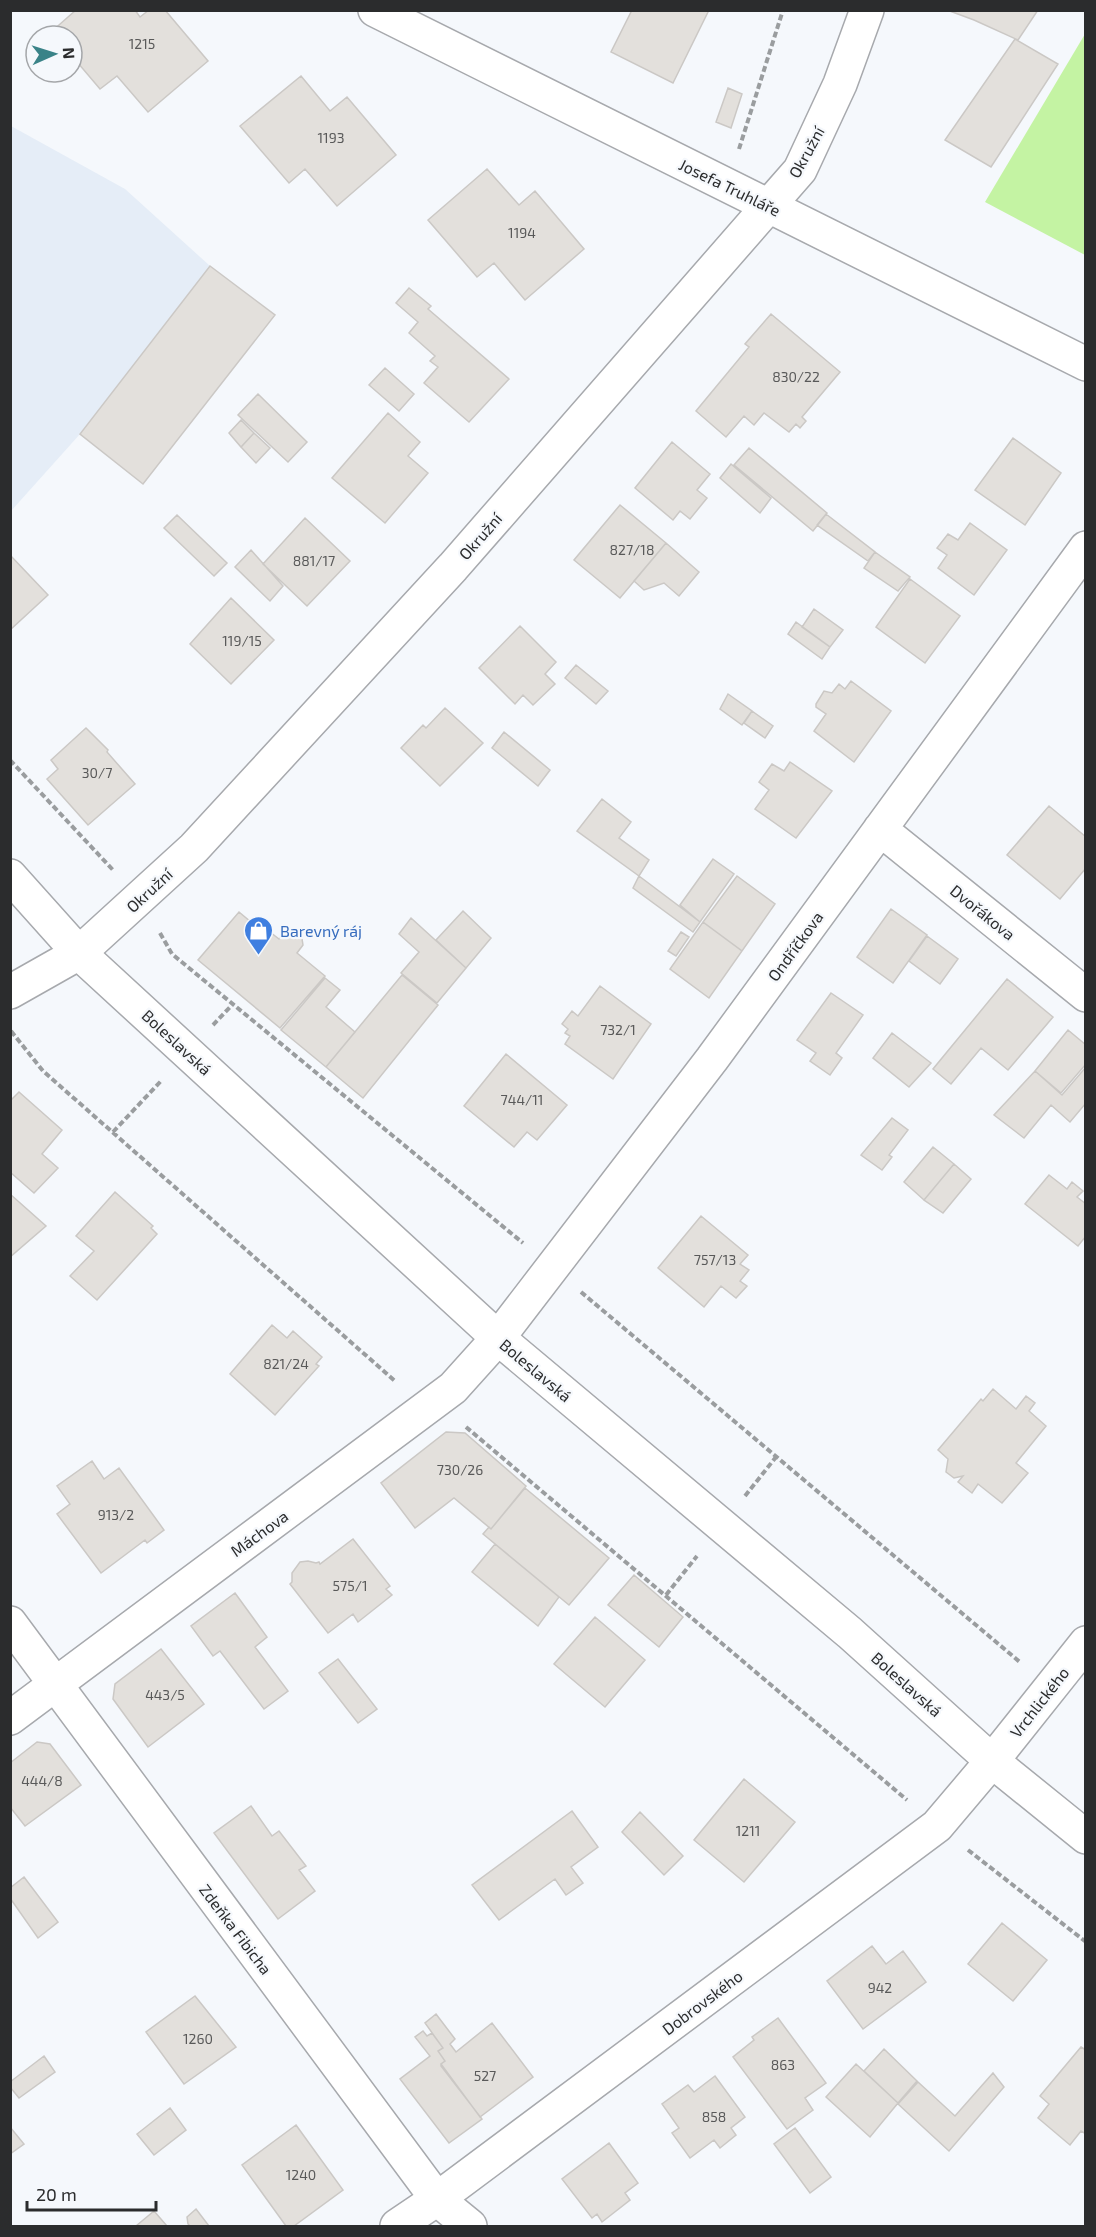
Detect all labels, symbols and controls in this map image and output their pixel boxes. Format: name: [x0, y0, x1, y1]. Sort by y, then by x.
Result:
north arrow: [24, 24, 84, 84]
house number: 1215: [129, 35, 155, 52]
text: N: [60, 47, 79, 59]
street label: Okružní: [784, 122, 828, 181]
house number: 1193: [318, 129, 344, 146]
street label: Josefa Truhláře: [676, 154, 784, 220]
house number: 1194: [508, 224, 536, 241]
house number: 830/22: [772, 368, 820, 385]
street label: Okružní: [455, 508, 506, 563]
house number: 827/18: [610, 541, 654, 558]
house number: 881/17: [293, 552, 335, 569]
house number: 119/15: [222, 632, 262, 649]
house number: 30/7: [82, 764, 112, 781]
street label: Okružní: [122, 863, 177, 916]
street label: Dvořákova: [947, 880, 1019, 944]
street label: Ondříčkova: [763, 907, 827, 985]
shop icon: Barevný ráj: [243, 914, 275, 956]
place label: Barevný ráj: [280, 921, 362, 941]
street label: Boleslavská: [139, 1005, 215, 1079]
house number: 732/1: [600, 1021, 636, 1038]
house number: 744/11: [501, 1091, 543, 1108]
house number: 757/13: [694, 1251, 736, 1268]
street label: Boleslavská: [496, 1335, 576, 1405]
house number: 821/24: [263, 1355, 309, 1372]
house number: 730/26: [437, 1461, 483, 1478]
house number: 913/2: [98, 1506, 134, 1523]
street label: Máchova: [227, 1506, 291, 1560]
house number: 575/1: [333, 1577, 368, 1594]
street label: Boleslavská: [868, 1648, 946, 1720]
street label: Vrchlického: [1006, 1663, 1072, 1741]
house number: 443/5: [145, 1686, 185, 1703]
house number: 444/8: [21, 1772, 63, 1789]
house number: 1211: [736, 1822, 760, 1839]
street label: Zdeňka Fibicha: [196, 1880, 276, 1978]
street label: Dobrovského: [658, 1966, 746, 2038]
house number: 942: [868, 1979, 892, 1996]
house number: 1260: [183, 2030, 213, 2047]
house number: 863: [771, 2056, 795, 2073]
house number: 527: [474, 2067, 496, 2084]
house number: 858: [702, 2108, 726, 2125]
house number: 1240: [286, 2166, 316, 2183]
scale bar: [27, 2174, 156, 2212]
text: 20 m: [36, 2183, 77, 2205]

